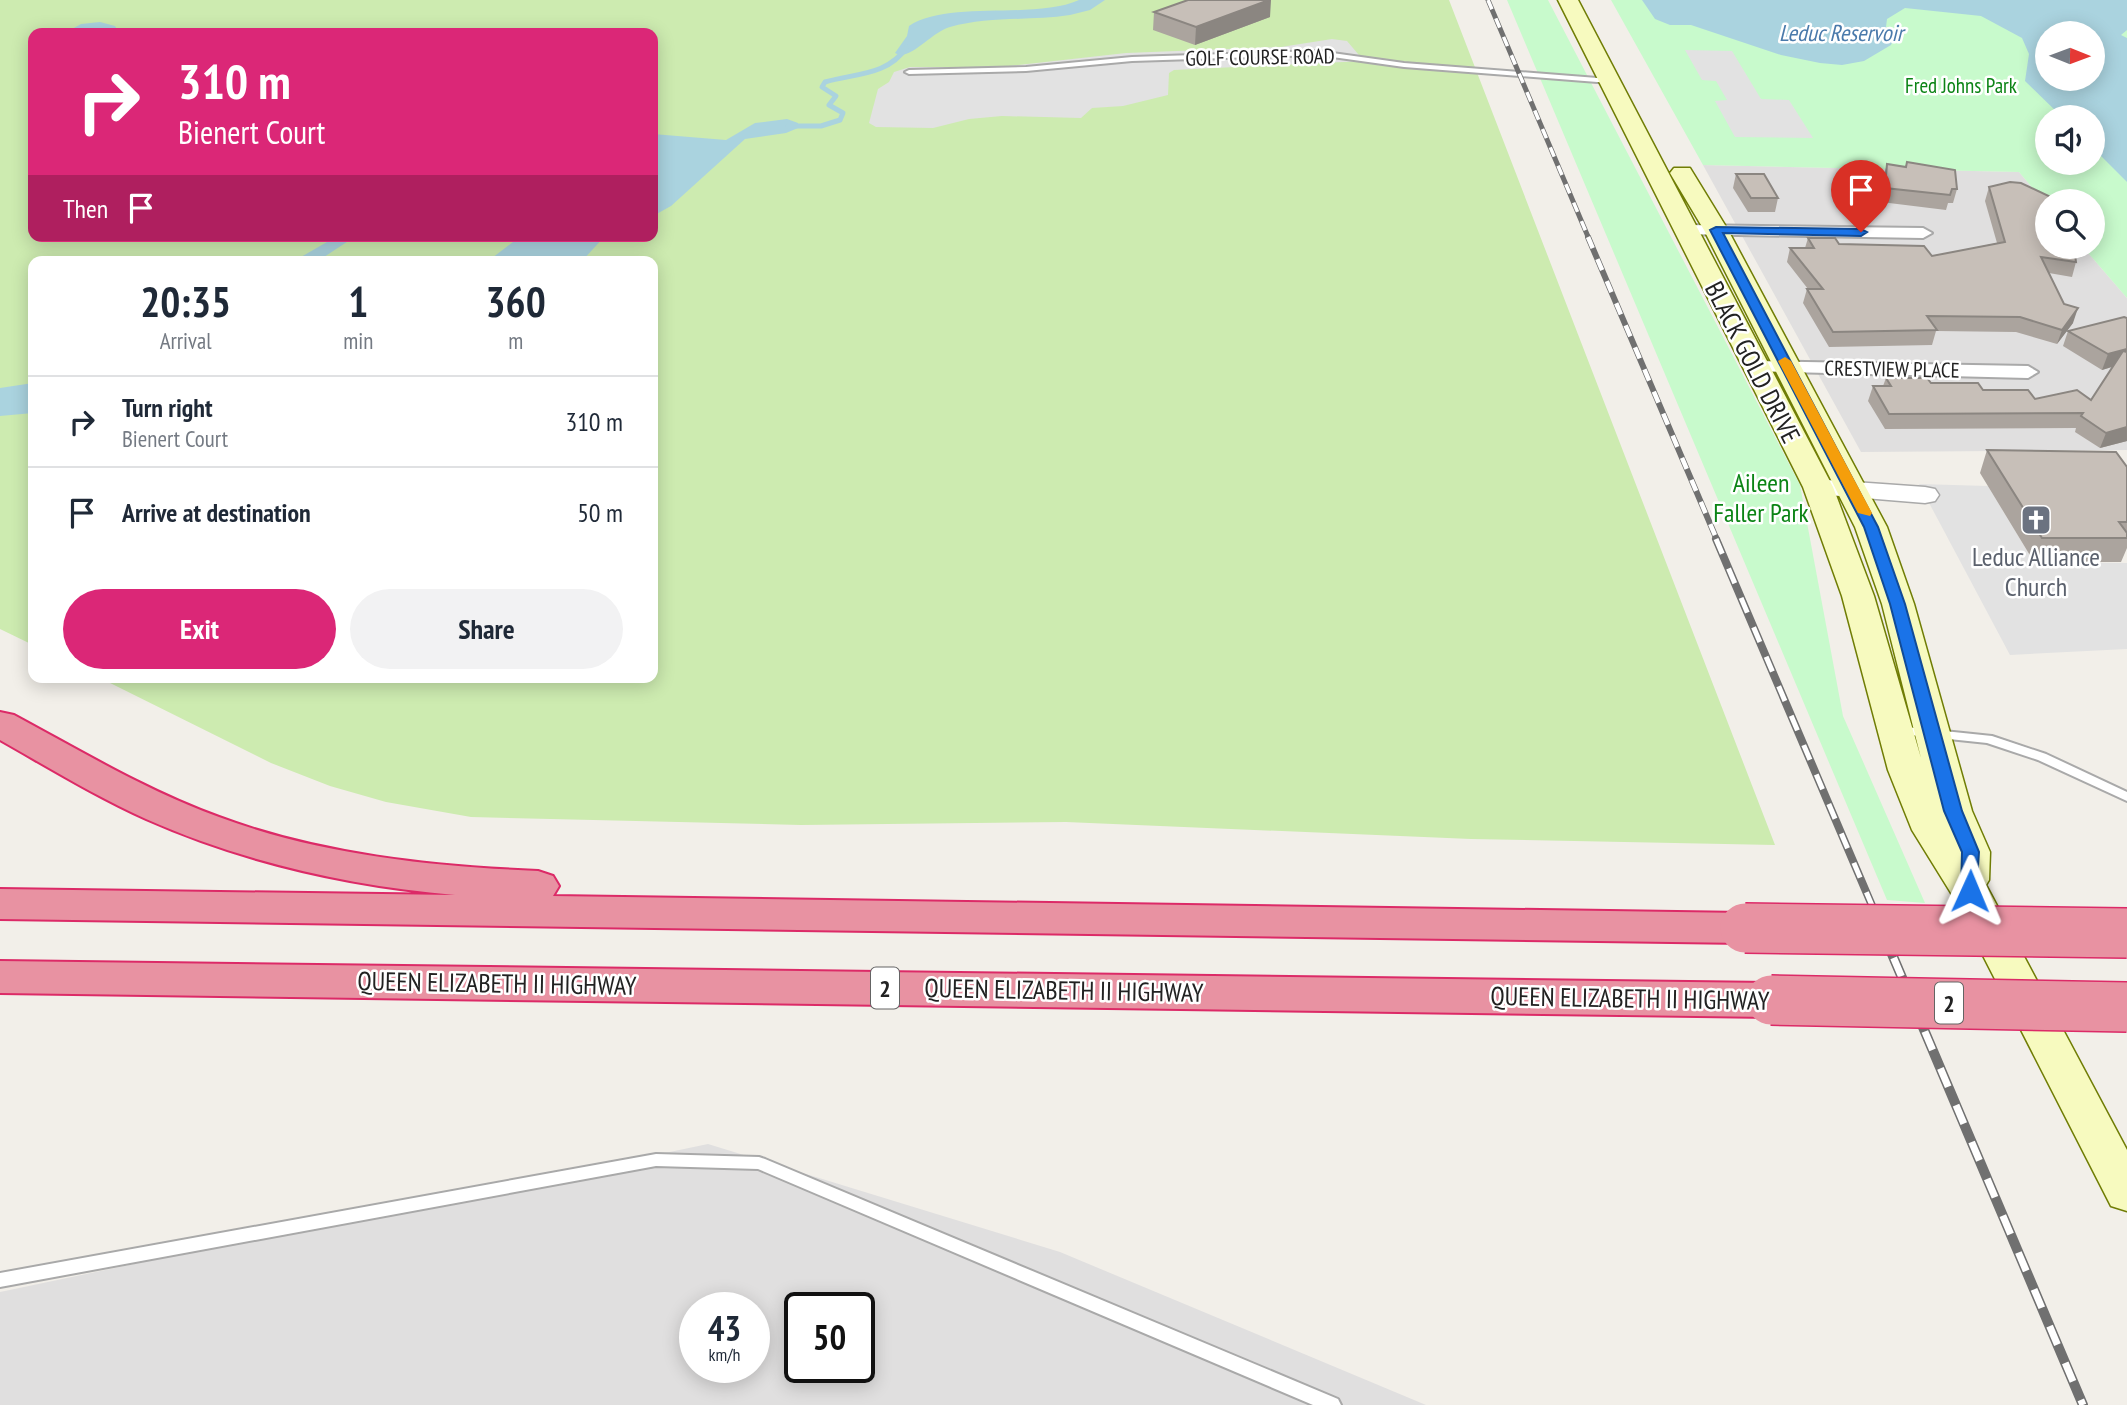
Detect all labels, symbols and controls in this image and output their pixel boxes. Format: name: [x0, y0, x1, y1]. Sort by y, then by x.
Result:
water label: Leduc Reservoir: [1779, 18, 1907, 47]
north arrow: [2035, 21, 2105, 91]
map controls: [2035, 21, 2105, 259]
street label: GOLF COURSE ROAD: [1185, 42, 1335, 72]
text: 310 m: [178, 49, 291, 113]
icon: right: [63, 56, 154, 147]
park label: Fred Johns Park: [1905, 72, 2017, 99]
button: sound: [2035, 105, 2105, 175]
text: Bienert Court: [178, 111, 325, 153]
pin: [1831, 160, 1891, 232]
icon: arrive: [1842, 171, 1880, 209]
icon: arrive: [122, 189, 160, 227]
button: search: [2035, 189, 2105, 259]
text: Then: [63, 192, 108, 225]
text: 20:35: [140, 274, 231, 329]
text: 1: [348, 274, 368, 329]
text: 360: [486, 274, 546, 329]
street label: BLACK GOLD DRIVE: [1698, 276, 1808, 448]
text: Arrival: [160, 326, 212, 355]
text: min: [343, 326, 373, 355]
text: m: [508, 326, 523, 355]
street label: CRESTVIEW PLACE: [1824, 354, 1960, 384]
text: Turn right: [122, 391, 213, 424]
icon: right: [63, 403, 101, 441]
text: 310 m: [565, 405, 623, 438]
text: Bienert Court: [122, 424, 228, 453]
park label: Aileen Faller Park: [1713, 466, 1809, 529]
icon: arrive: [63, 494, 101, 532]
text: Arrive at destination: [122, 496, 311, 529]
text: 50 m: [577, 496, 623, 529]
church icon: Leduc Alliance Church: [2019, 503, 2053, 537]
place label: Leduc Alliance Church: [1972, 540, 2100, 603]
button: Exit: [63, 589, 336, 669]
button: Share: [350, 589, 623, 669]
position arrow: [1933, 854, 2007, 928]
street label: QUEEN ELIZABETH II HIGHWAY: [357, 964, 637, 1002]
road number: 2: [871, 968, 899, 1008]
street label: QUEEN ELIZABETH II HIGHWAY: [924, 971, 1204, 1009]
street label: QUEEN ELIZABETH II HIGHWAY: [1490, 979, 1770, 1017]
road number: 2: [1935, 982, 1963, 1023]
speed limit sign: 50: [784, 1292, 875, 1383]
text: 43: [708, 1305, 741, 1351]
text: km/h: [709, 1343, 740, 1366]

